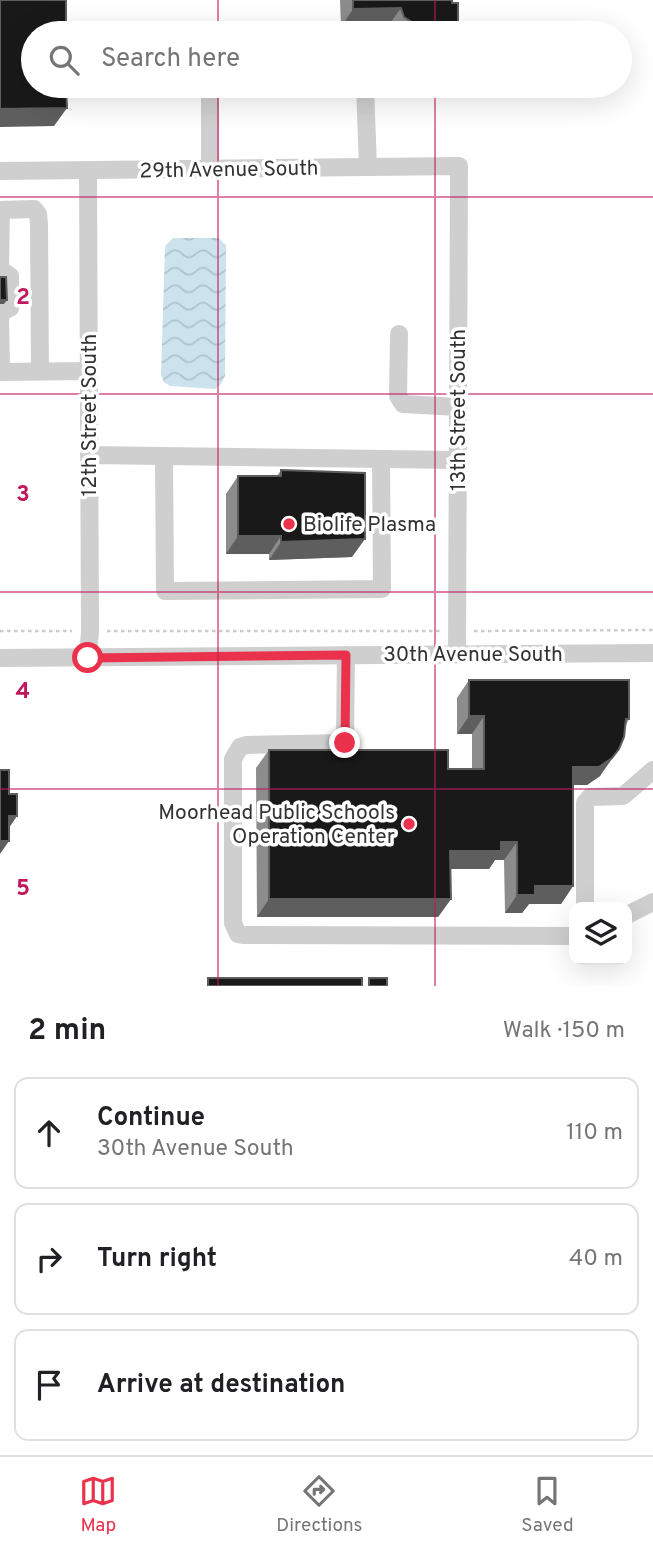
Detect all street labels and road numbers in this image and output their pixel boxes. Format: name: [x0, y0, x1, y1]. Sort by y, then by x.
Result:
street label: 29th Avenue South: [139, 155, 319, 186]
street label: 13th Street South: [446, 329, 473, 491]
street label: 12th Street South: [77, 334, 104, 496]
street label: 30th Avenue South: [383, 642, 563, 669]

